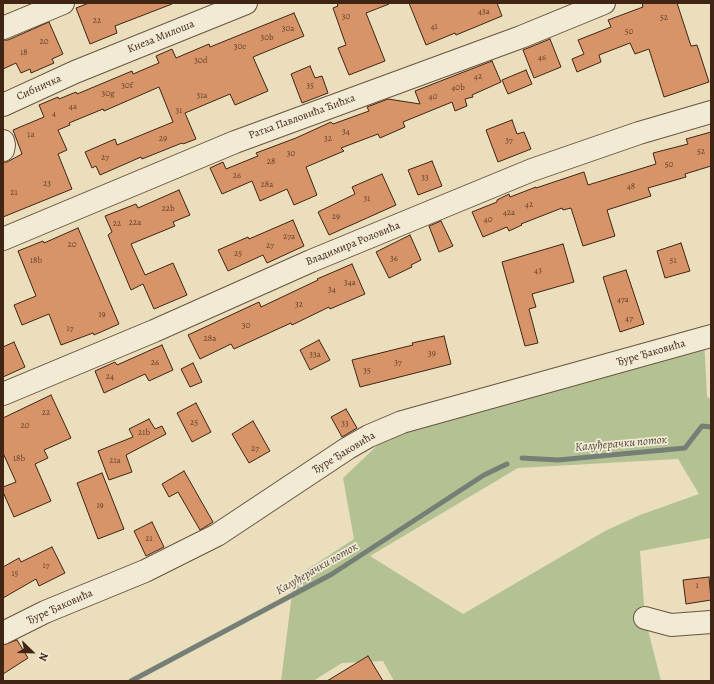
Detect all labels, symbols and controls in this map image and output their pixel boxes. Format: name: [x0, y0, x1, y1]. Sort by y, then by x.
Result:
house number: 43a: [478, 7, 490, 17]
house number: 30: [342, 12, 350, 22]
house number: 52: [660, 13, 668, 23]
house number: 22: [93, 16, 101, 26]
street label: Кнеза Милоша: [126, 18, 196, 56]
house number: 41: [430, 22, 438, 32]
house number: 30a: [282, 24, 294, 34]
house number: 50: [625, 27, 633, 37]
house number: 30b: [260, 33, 274, 43]
house number: 20: [39, 37, 49, 47]
house number: 30c: [234, 42, 246, 52]
house number: 18: [20, 48, 28, 58]
house number: 46: [538, 53, 546, 63]
house number: 30d: [194, 56, 208, 66]
street label: Сибничка: [15, 72, 63, 104]
house number: 42: [474, 72, 482, 82]
house number: 30f: [121, 81, 133, 91]
house number: 35: [306, 81, 314, 91]
house number: 40b: [451, 83, 465, 93]
house number: 30g: [101, 89, 115, 99]
house number: 31a: [196, 91, 208, 101]
street label: Ратка Павловића Ћићка: [247, 92, 357, 142]
house number: 40: [429, 92, 437, 102]
house number: 4a: [69, 102, 77, 112]
house number: 31: [176, 106, 182, 116]
house number: 4: [52, 109, 56, 119]
house number: 34: [342, 127, 350, 137]
house number: 1a: [27, 130, 35, 140]
house number: 29: [159, 134, 167, 144]
house number: 32: [324, 134, 332, 144]
house number: 37: [505, 136, 513, 146]
house number: 52: [697, 147, 705, 157]
house number: 30: [287, 149, 295, 159]
house number: 27: [101, 153, 109, 163]
house number: 28: [267, 157, 275, 167]
house number: 50: [665, 160, 673, 170]
house number: 26: [233, 171, 241, 181]
house number: 33: [421, 173, 429, 183]
house number: 23: [43, 179, 51, 189]
house number: 28a: [261, 180, 273, 190]
house number: 48: [627, 182, 635, 192]
house number: 21: [10, 188, 18, 198]
house number: 31: [364, 194, 370, 204]
house number: 42: [525, 200, 533, 210]
house number: 22b: [161, 204, 175, 214]
house number: 42a: [503, 208, 515, 218]
house number: 29: [332, 212, 340, 222]
house number: 40: [484, 215, 492, 225]
house number: 22a: [129, 218, 141, 228]
house number: 22: [113, 219, 121, 229]
street label: Владимира Роловића: [304, 219, 402, 269]
house number: 27a: [283, 232, 295, 242]
house number: 20: [67, 240, 77, 250]
house number: 27: [266, 241, 274, 251]
house number: 25: [234, 249, 242, 259]
house number: 36: [390, 254, 398, 264]
house number: 18b: [30, 256, 42, 266]
house number: 51: [670, 256, 676, 266]
house number: 43: [534, 266, 542, 276]
house number: 34a: [344, 278, 356, 288]
house number: 34: [328, 285, 336, 295]
house number: 47a: [617, 295, 629, 305]
house number: 32: [295, 300, 303, 310]
house number: 19: [98, 310, 106, 320]
house number: 47: [625, 314, 633, 324]
house number: 30: [242, 321, 250, 331]
house number: 17: [67, 324, 73, 334]
house number: 28a: [204, 334, 216, 344]
street label: Ђуре Ђаковића: [615, 337, 687, 369]
house number: 39: [428, 349, 436, 359]
house number: 33a: [309, 350, 321, 360]
house number: 26: [151, 358, 159, 368]
house number: 37: [394, 358, 402, 368]
house number: 35: [363, 366, 371, 376]
house number: 24: [106, 372, 114, 382]
house number: 22: [42, 408, 50, 418]
house number: 25: [190, 418, 198, 428]
house number: 33: [341, 419, 349, 429]
house number: 20: [20, 421, 30, 431]
house number: 21b: [138, 428, 150, 438]
street label: Ђуре Ђаковића: [310, 429, 378, 477]
water label: Калуђерачки поток: [574, 433, 668, 455]
house number: 27: [251, 444, 259, 454]
house number: 18b: [13, 454, 25, 464]
house number: 21a: [109, 456, 121, 466]
house number: 19: [96, 501, 104, 511]
house number: 21: [145, 534, 153, 544]
water label: Калуђерачки поток: [273, 540, 361, 598]
house number: 17: [43, 561, 49, 571]
house number: 15: [12, 569, 18, 579]
house number: 1: [695, 581, 699, 591]
street label: Ђуре Ђаковића: [25, 587, 95, 627]
north arrow: [12, 632, 52, 672]
text: N: [35, 650, 52, 663]

